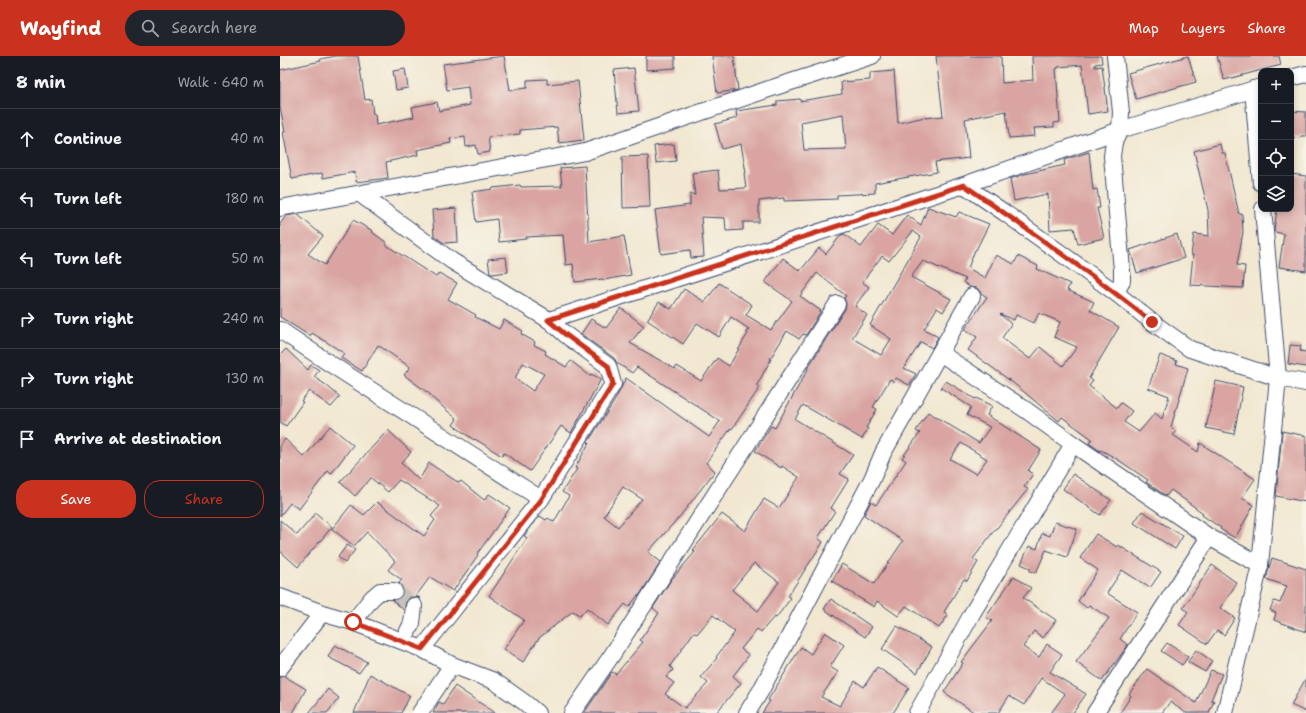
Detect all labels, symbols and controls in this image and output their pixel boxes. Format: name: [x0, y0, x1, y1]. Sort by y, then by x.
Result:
search box: [125, 10, 405, 46]
text: Wayfind: [20, 16, 101, 41]
icon: search: [139, 17, 161, 39]
text: Search here: [171, 18, 257, 38]
text: Map: [1129, 19, 1159, 37]
text: Layers: [1181, 19, 1225, 37]
text: Share: [1247, 19, 1286, 37]
map controls: [1258, 68, 1294, 212]
button: +: [1258, 68, 1294, 104]
text: 8 min: [16, 71, 66, 93]
text: Walk · 640 m: [178, 74, 264, 91]
button: −: [1258, 104, 1294, 140]
icon: ahead: [16, 128, 38, 150]
text: Continue: [54, 129, 122, 149]
text: 40 m: [230, 130, 264, 147]
button: locate: [1258, 140, 1294, 176]
button: layers: [1258, 176, 1294, 212]
icon: left: [16, 188, 38, 210]
text: Turn left: [54, 189, 122, 209]
text: 180 m: [225, 190, 264, 207]
icon: left: [16, 248, 38, 270]
text: Turn left: [54, 249, 122, 269]
text: 50 m: [231, 250, 264, 267]
icon: right: [16, 308, 38, 330]
text: Turn right: [54, 309, 134, 329]
text: 240 m: [222, 310, 264, 327]
route end: [1143, 313, 1161, 331]
icon: right: [16, 368, 38, 390]
text: Turn right: [54, 369, 134, 389]
text: 130 m: [226, 370, 264, 387]
icon: arrive: [16, 428, 38, 450]
text: Arrive at destination: [54, 429, 222, 449]
button: Save: [16, 480, 136, 518]
button: Share: [144, 480, 264, 518]
route start: [344, 613, 362, 631]

